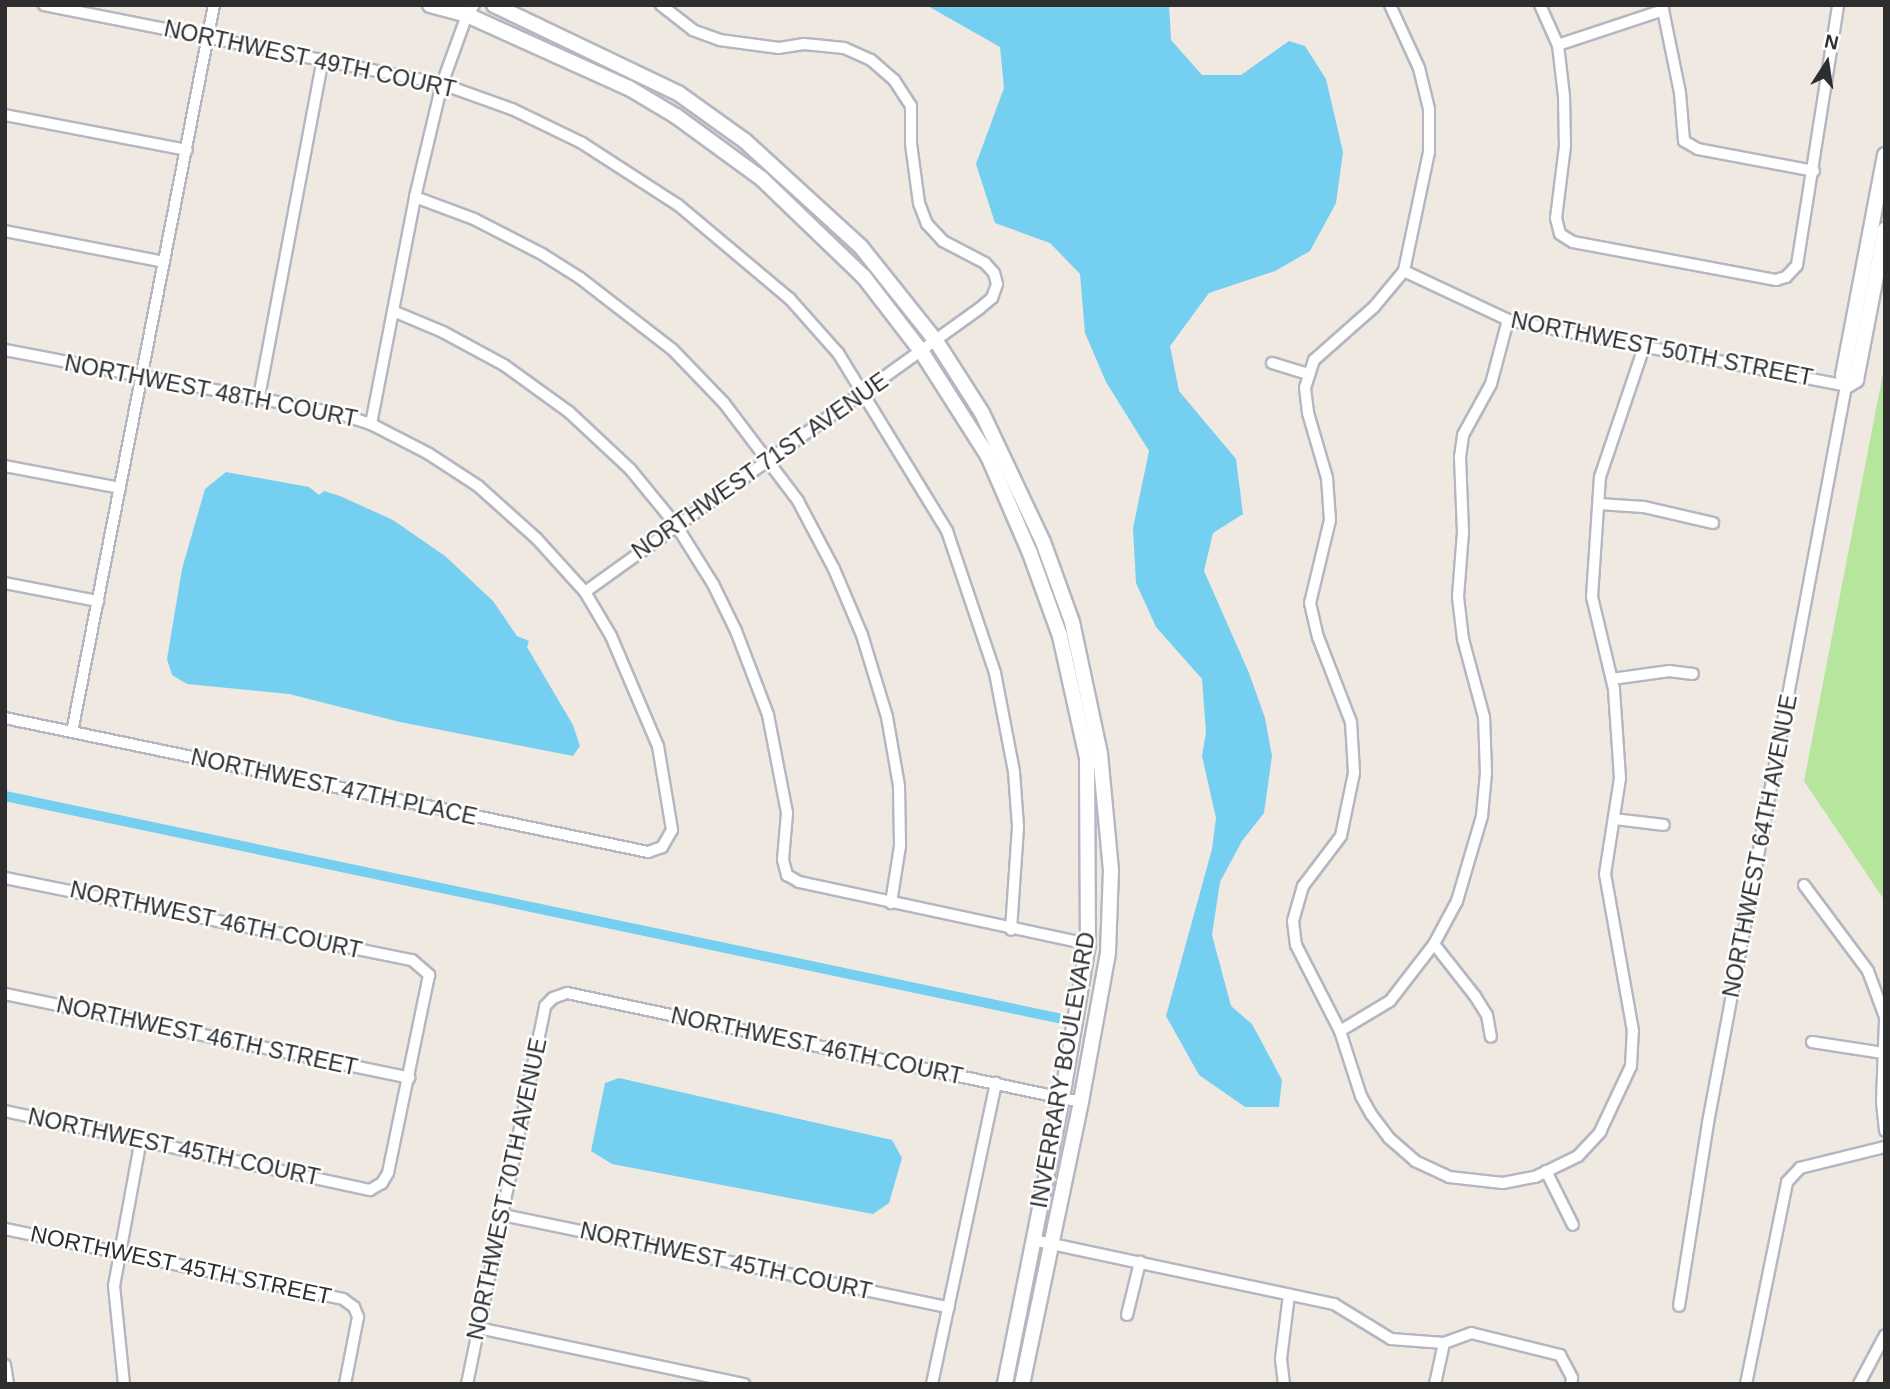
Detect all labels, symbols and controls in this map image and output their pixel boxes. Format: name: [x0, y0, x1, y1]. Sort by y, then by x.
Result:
street label: NORTHWEST 49TH COURT: [161, 15, 459, 103]
north arrow: [1792, 28, 1862, 98]
text: N: [1823, 30, 1840, 54]
street label: NORTHWEST 50TH STREET: [1508, 306, 1816, 392]
street label: NORTHWEST 48TH COURT: [62, 349, 360, 433]
street label: NORTHWEST 71ST AVENUE: [626, 366, 894, 566]
street label: NORTHWEST 64TH AVENUE: [1717, 691, 1803, 1001]
street label: NORTHWEST 47TH PLACE: [188, 743, 480, 831]
street label: NORTHWEST 46TH COURT: [67, 876, 365, 964]
street label: INVERRARY BOULEVARD: [1025, 930, 1101, 1210]
street label: NORTHWEST 46TH STREET: [54, 991, 360, 1081]
street label: NORTHWEST 46TH COURT: [668, 1002, 966, 1090]
street label: NORTHWEST 70TH AVENUE: [461, 1035, 553, 1343]
street label: NORTHWEST 45TH COURT: [25, 1103, 323, 1191]
street label: NORTHWEST 45TH COURT: [577, 1217, 875, 1305]
street label: NORTHWEST 45TH STREET: [28, 1220, 334, 1310]

